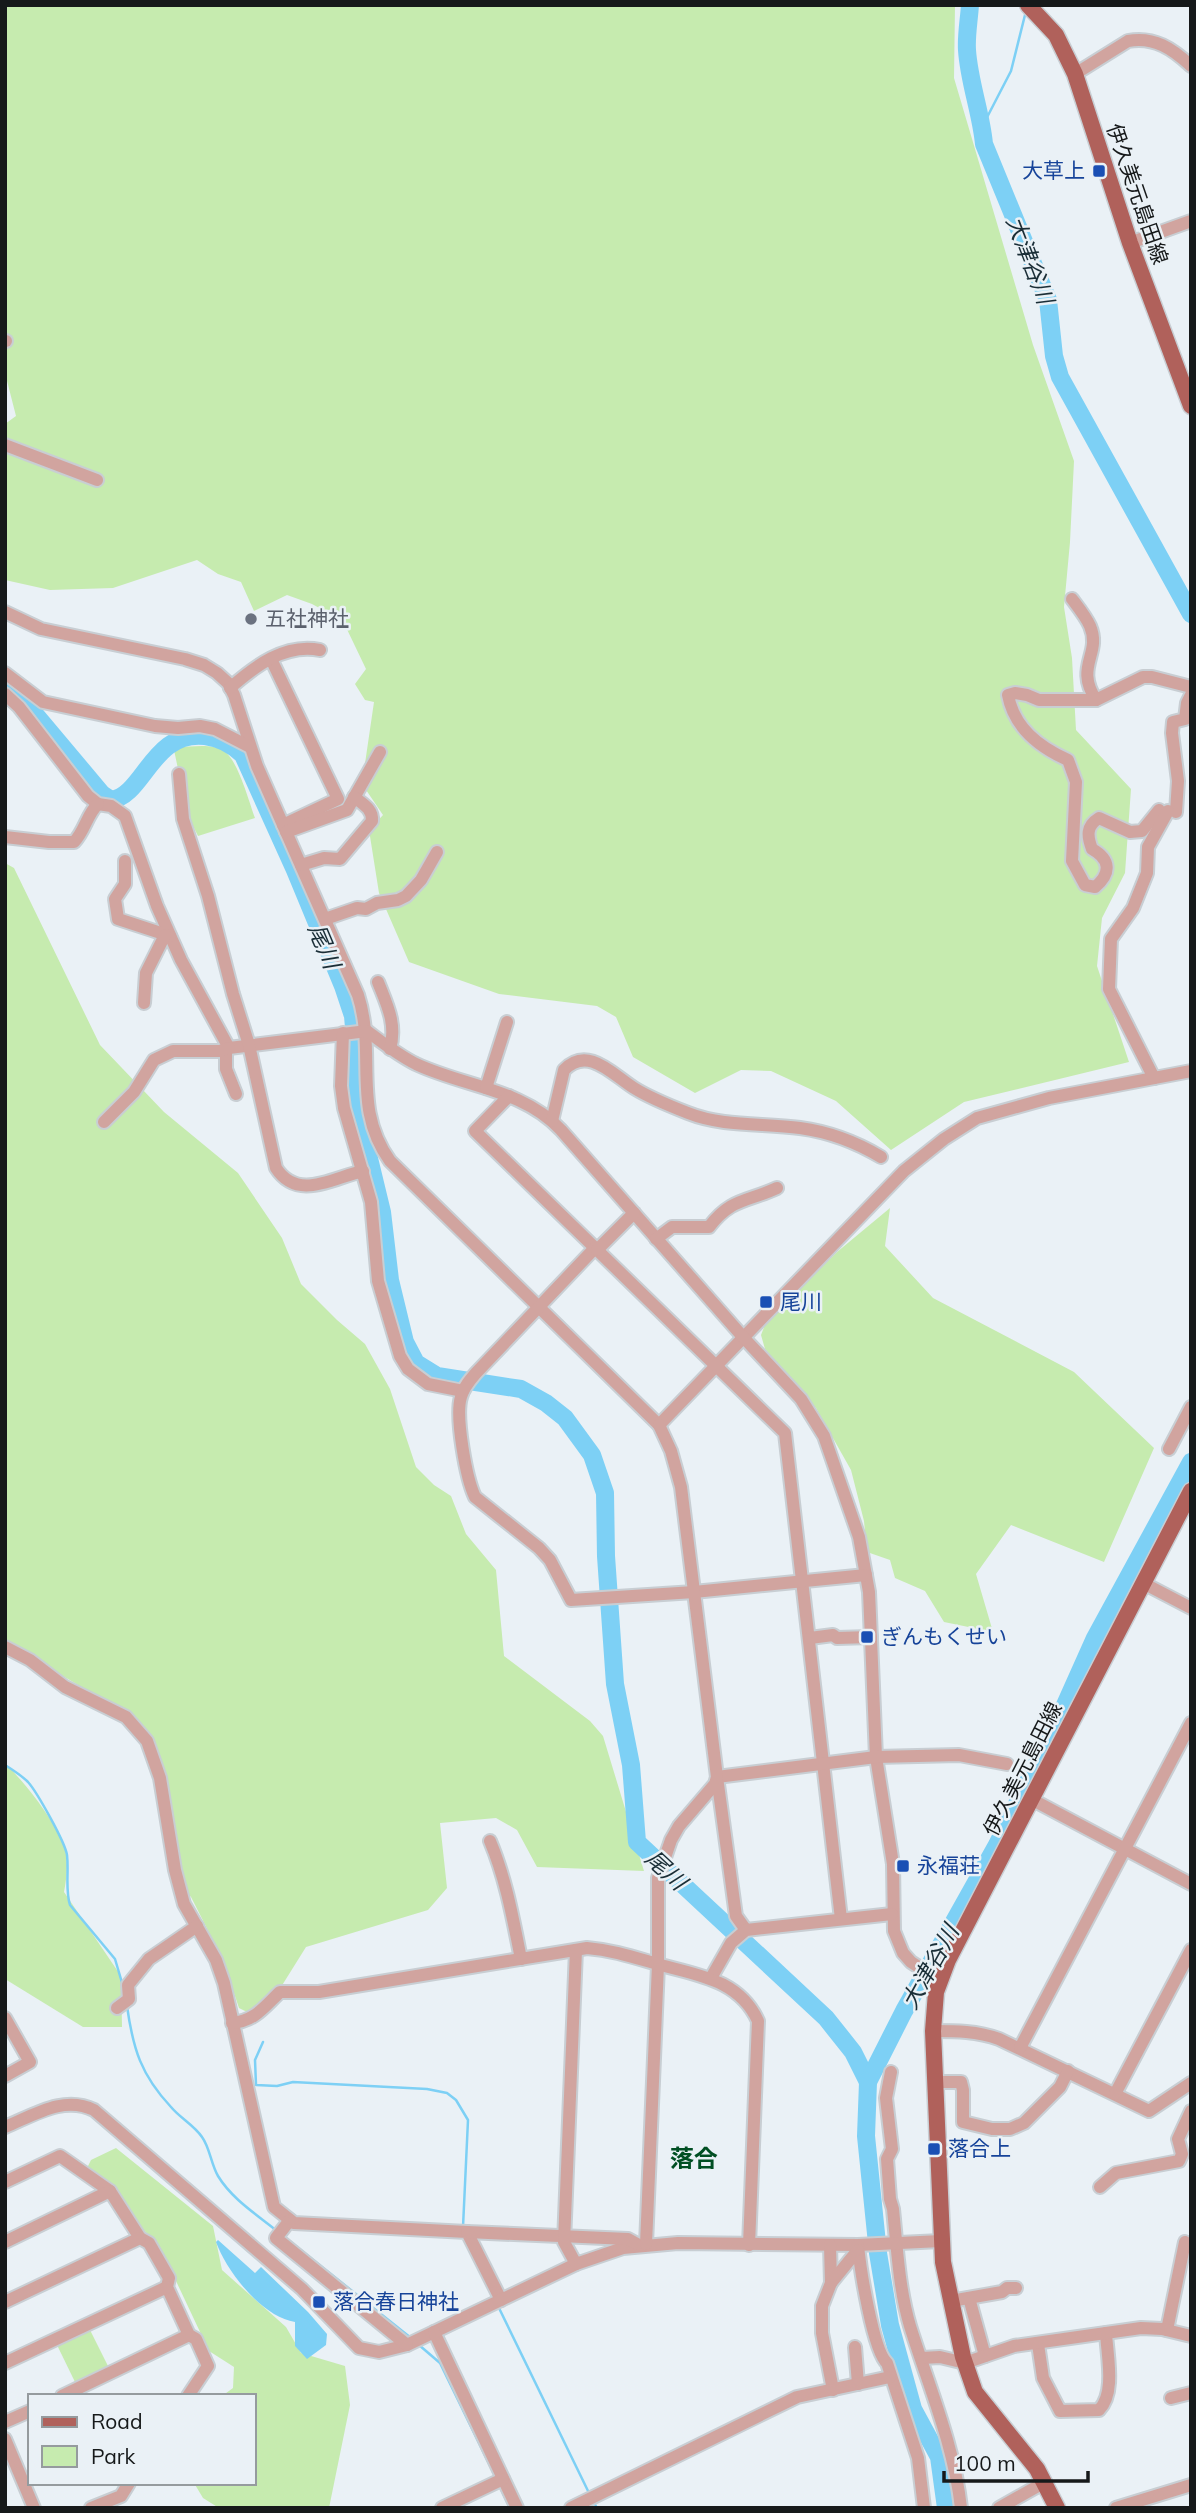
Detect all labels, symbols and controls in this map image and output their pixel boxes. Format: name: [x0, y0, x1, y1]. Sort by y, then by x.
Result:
street label: 伊久美元島田線: [1102, 120, 1174, 267]
place label: 大草上: [1022, 157, 1085, 183]
marker: 大草上: [1091, 163, 1107, 179]
water label: 大津谷川: [1000, 212, 1062, 311]
place label: 五社神社: [265, 605, 349, 631]
marker: 五社神社: [243, 611, 259, 627]
water label: 尾川: [302, 919, 348, 975]
place label: 尾川: [780, 1288, 822, 1314]
marker: 尾川: [758, 1294, 774, 1310]
place label: ぎんもくせい: [881, 1623, 1007, 1649]
marker: ぎんもくせい: [859, 1629, 875, 1645]
street label: 伊久美元島田線: [977, 1697, 1067, 1840]
water label: 尾川: [640, 1843, 695, 1898]
place label: 永福荘: [917, 1852, 980, 1878]
marker: 永福荘: [895, 1858, 911, 1874]
water label: 大津谷川: [895, 1917, 966, 2014]
place label: 落合上: [948, 2135, 1011, 2161]
marker: 落合上: [926, 2141, 942, 2157]
district label: 落合: [670, 2143, 718, 2173]
place label: 落合春日神社: [333, 2288, 459, 2314]
marker: 落合春日神社: [311, 2294, 327, 2310]
legend: [28, 2394, 256, 2485]
text: Road: [91, 2408, 142, 2434]
scale bar: [944, 2440, 1088, 2484]
text: Park: [91, 2443, 135, 2469]
text: 100 m: [954, 2450, 1016, 2476]

